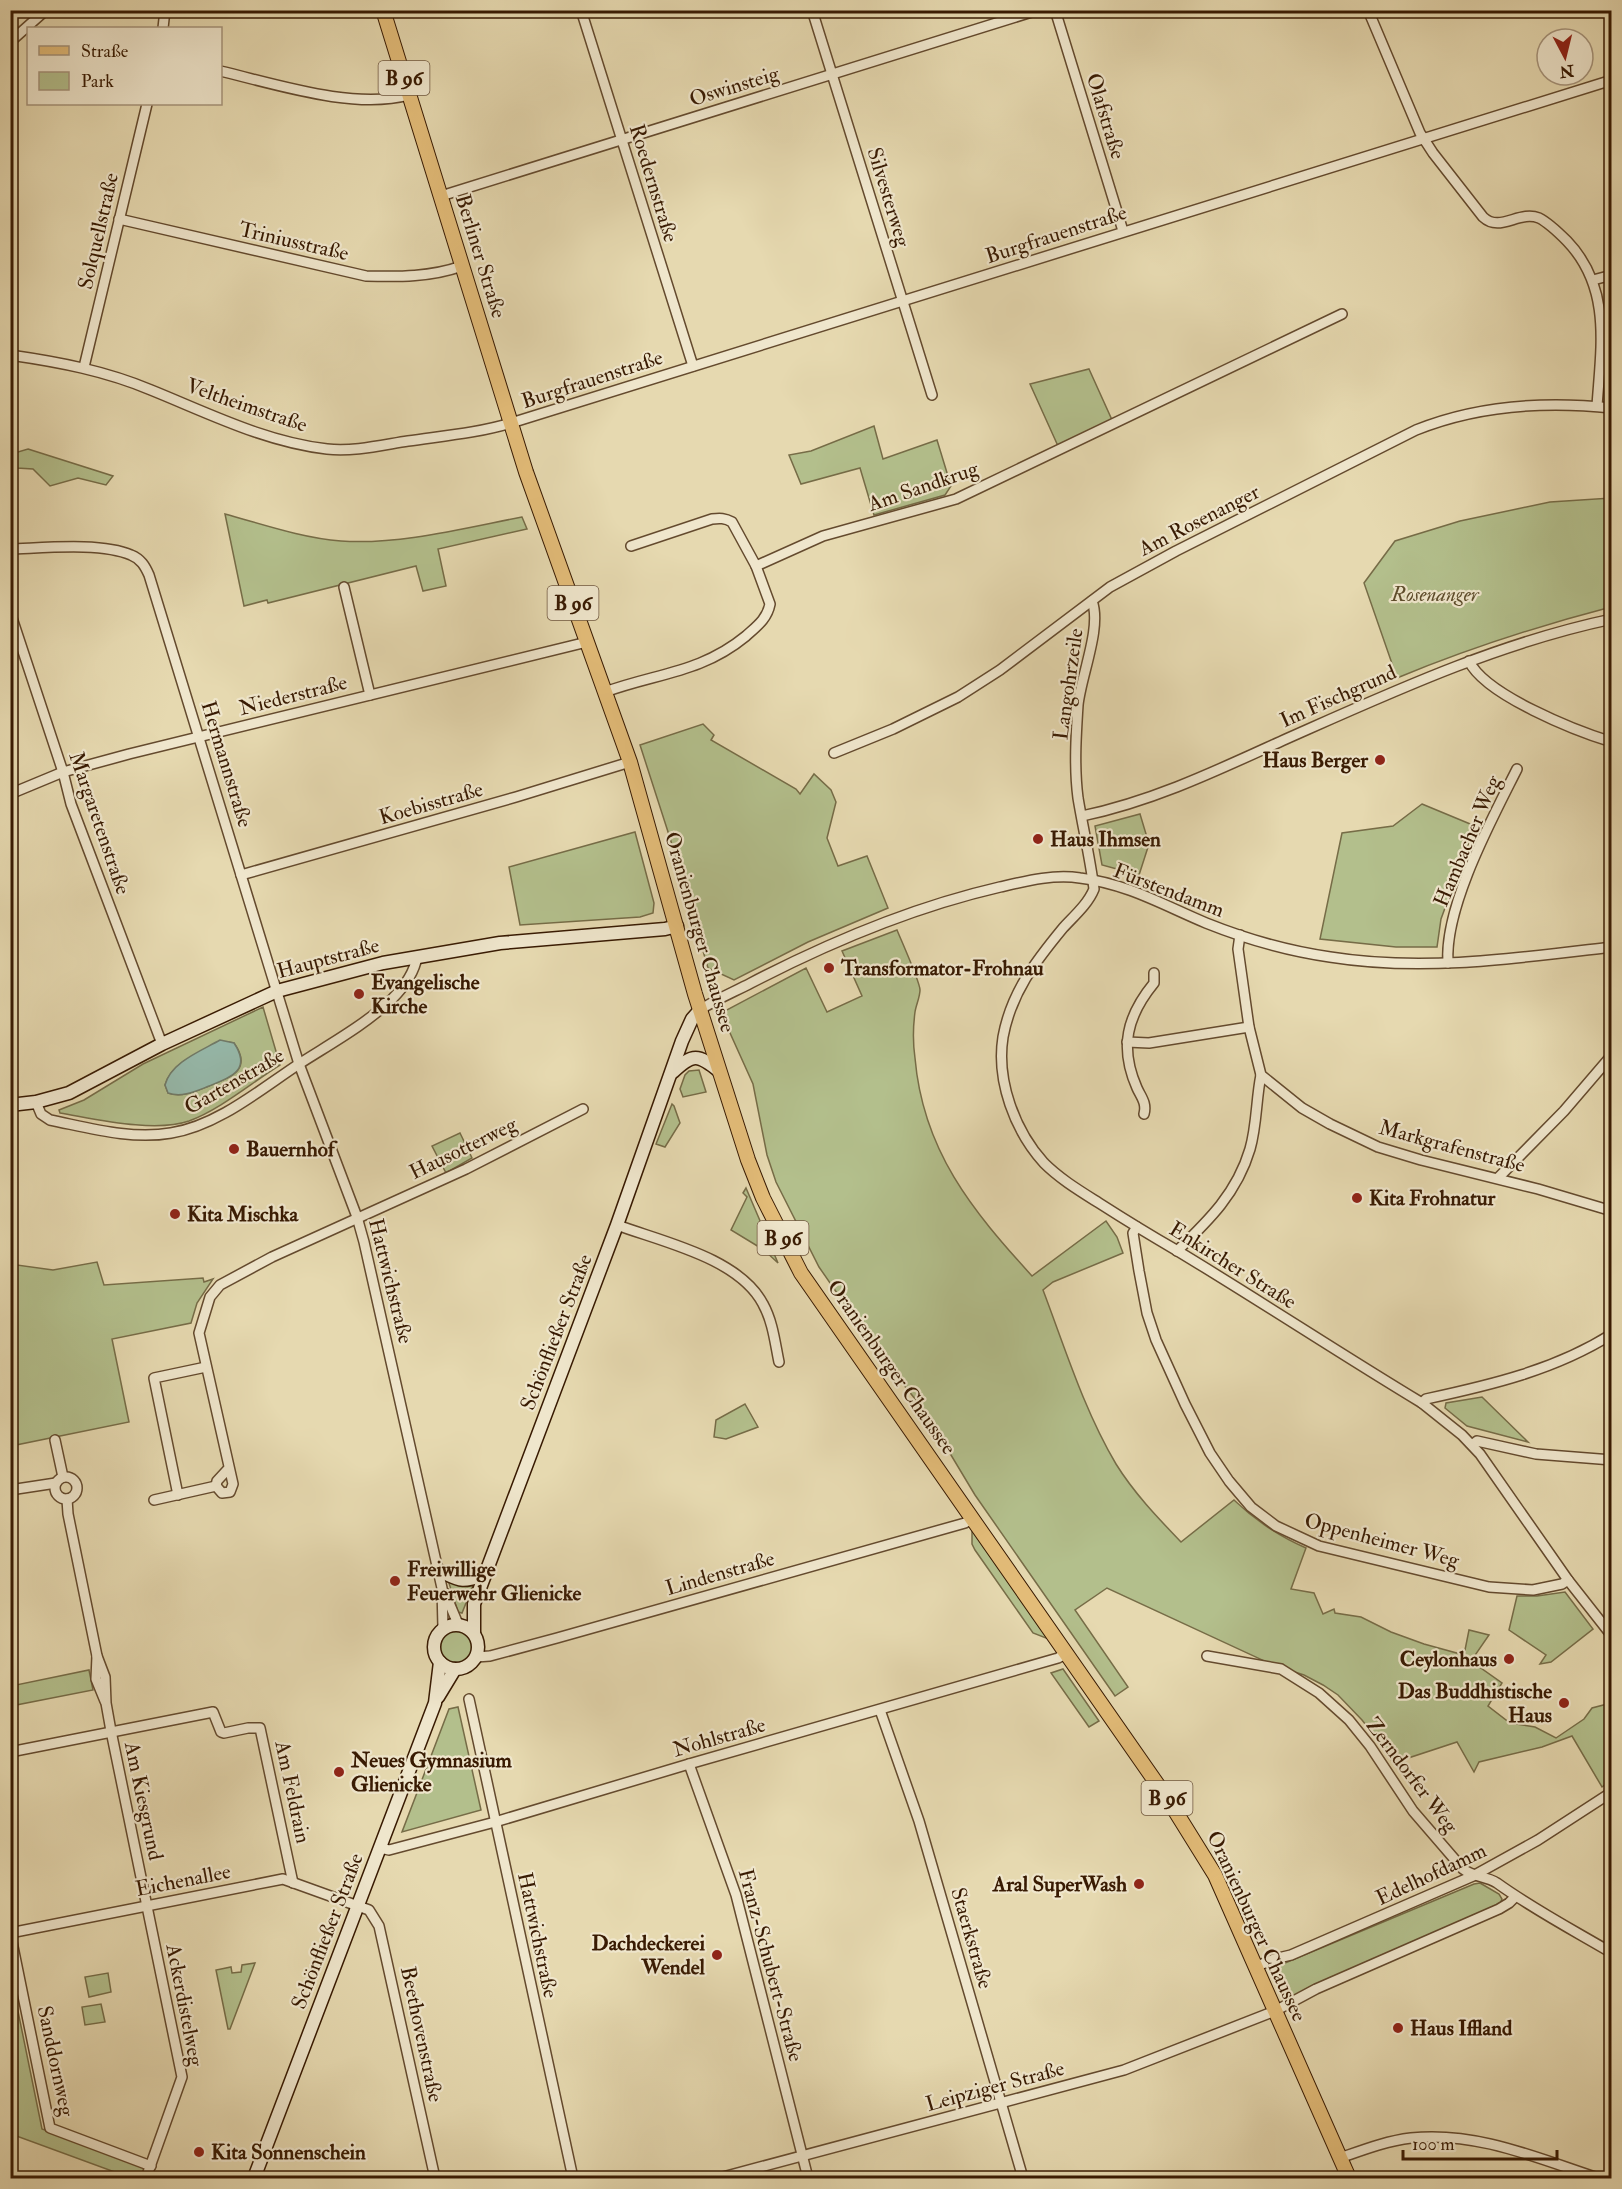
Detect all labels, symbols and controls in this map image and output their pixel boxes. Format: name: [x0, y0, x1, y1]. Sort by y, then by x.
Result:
legend: [27, 27, 222, 105]
north arrow: [1535, 27, 1595, 87]
text: Straße: [81, 40, 129, 63]
street label: Oswinsteig: [686, 60, 783, 113]
text: N: [1558, 60, 1576, 82]
road number: B 96: [378, 61, 430, 95]
text: Park: [81, 70, 114, 93]
street label: Olafstraße: [1080, 70, 1131, 163]
street label: Roedernstraße: [623, 121, 684, 246]
street label: Silvesterweg: [861, 144, 917, 251]
street label: Solquellstraße: [72, 170, 125, 292]
street label: Berliner Straße: [449, 191, 512, 322]
street label: Burgfrauenstraße: [982, 199, 1130, 270]
street label: Triniusstraße: [236, 216, 352, 267]
street label: Burgfrauenstraße: [518, 344, 666, 415]
street label: Veltheimstraße: [183, 372, 311, 439]
street label: Am Sandkrug: [864, 455, 982, 518]
street label: Am Rosenanger: [1133, 478, 1264, 563]
park label: Rosenanger: [1390, 581, 1480, 608]
road number: B 96: [548, 586, 598, 620]
street label: Langohrzeile: [1047, 626, 1090, 742]
street label: Im Fischgrund: [1276, 659, 1401, 734]
street label: Niederstraße: [236, 669, 350, 722]
street label: Hermannstraße: [194, 698, 259, 831]
place label: Haus Berger: [1262, 747, 1369, 774]
street label: Margaretenstraße: [62, 748, 137, 898]
marker: Haus Berger: [1373, 753, 1387, 767]
street label: Hambacher Weg: [1428, 771, 1508, 911]
street label: Koebisstraße: [376, 776, 486, 831]
place label: Haus Ihmsen: [1050, 826, 1161, 853]
street label: Oranienburger Chaussee: [658, 829, 741, 1036]
marker: Haus Ihmsen: [1031, 832, 1045, 846]
street label: Fürstendamm: [1110, 857, 1228, 924]
street label: Hauptstraße: [274, 932, 382, 985]
place label: Transformator-Frohnau: [840, 955, 1044, 982]
marker: Transformator-Frohnau: [822, 961, 836, 975]
place label: Evangelische Kirche: [371, 969, 480, 1020]
marker: Evangelische Kirche: [352, 987, 366, 1001]
street label: Gartenstraße: [179, 1042, 289, 1121]
street label: Hausotterweg: [405, 1111, 522, 1186]
street label: Markgrafenstraße: [1376, 1114, 1528, 1179]
place label: Bauernhof: [246, 1136, 338, 1163]
marker: Bauernhof: [227, 1142, 241, 1156]
place label: Kita Frohnatur: [1369, 1185, 1497, 1212]
marker: Kita Frohnatur: [1350, 1191, 1364, 1205]
place label: Kita Mischka: [187, 1201, 299, 1228]
marker: Kita Mischka: [168, 1207, 182, 1221]
street label: Hattwichstraße: [362, 1216, 419, 1347]
street label: Enkircher Straße: [1164, 1216, 1302, 1315]
road number: B 96: [758, 1221, 808, 1255]
street label: Schönfließer Straße: [514, 1250, 599, 1414]
street label: Oranienburger Chaussee: [821, 1275, 962, 1460]
street label: Oppenheimer Weg: [1302, 1507, 1463, 1574]
street label: Lindenstraße: [663, 1545, 778, 1602]
place label: Freiwillige Feuerwehr Glienicke: [407, 1556, 582, 1607]
marker: Freiwillige Feuerwehr Glienicke: [388, 1574, 402, 1588]
place label: Ceylonhaus: [1400, 1646, 1497, 1673]
marker: Ceylonhaus: [1502, 1652, 1516, 1666]
place label: Das Buddhistische Haus: [1398, 1678, 1552, 1729]
marker: Das Buddhistische Haus: [1557, 1696, 1571, 1710]
street label: Nohlstraße: [670, 1711, 769, 1764]
street label: Zerndorfer Weg: [1359, 1712, 1464, 1839]
street label: Am Feldrain: [268, 1737, 317, 1846]
street label: Am Kiesgrund: [118, 1738, 169, 1863]
place label: Neues Gymnasium Glienicke: [350, 1747, 513, 1798]
marker: Neues Gymnasium Glienicke: [332, 1765, 346, 1779]
road number: B 96: [1142, 1781, 1192, 1815]
street label: Oranienburger Chaussee: [1200, 1827, 1313, 2026]
street label: Edelhofdamm: [1372, 1837, 1491, 1912]
street label: Schönfließer Straße: [285, 1849, 370, 2013]
street label: Eichenallee: [133, 1858, 233, 1903]
street label: Franz-Schubert-Straße: [732, 1866, 809, 2065]
street label: Hattwichstraße: [511, 1870, 564, 2001]
place label: Aral SuperWash: [992, 1871, 1127, 1898]
marker: Aral SuperWash: [1132, 1877, 1146, 1891]
street label: Staerkstraße: [944, 1884, 999, 1992]
place label: Dachdeckerei Wendel: [592, 1930, 706, 1981]
street label: Ackerdistelweg: [159, 1941, 210, 2069]
marker: Dachdeckerei Wendel: [710, 1948, 724, 1962]
street label: Beethovenstraße: [394, 1964, 449, 2105]
street label: Sanddornweg: [31, 2003, 81, 2119]
place label: Haus Iffland: [1410, 2015, 1513, 2042]
marker: Haus Iffland: [1391, 2021, 1405, 2035]
street label: Leipziger Straße: [923, 2055, 1068, 2118]
scale bar: [1403, 2123, 1558, 2161]
text: 100 m: [1412, 2133, 1455, 2156]
place label: Kita Sonnenschein: [211, 2139, 366, 2166]
marker: Kita Sonnenschein: [192, 2145, 206, 2159]

